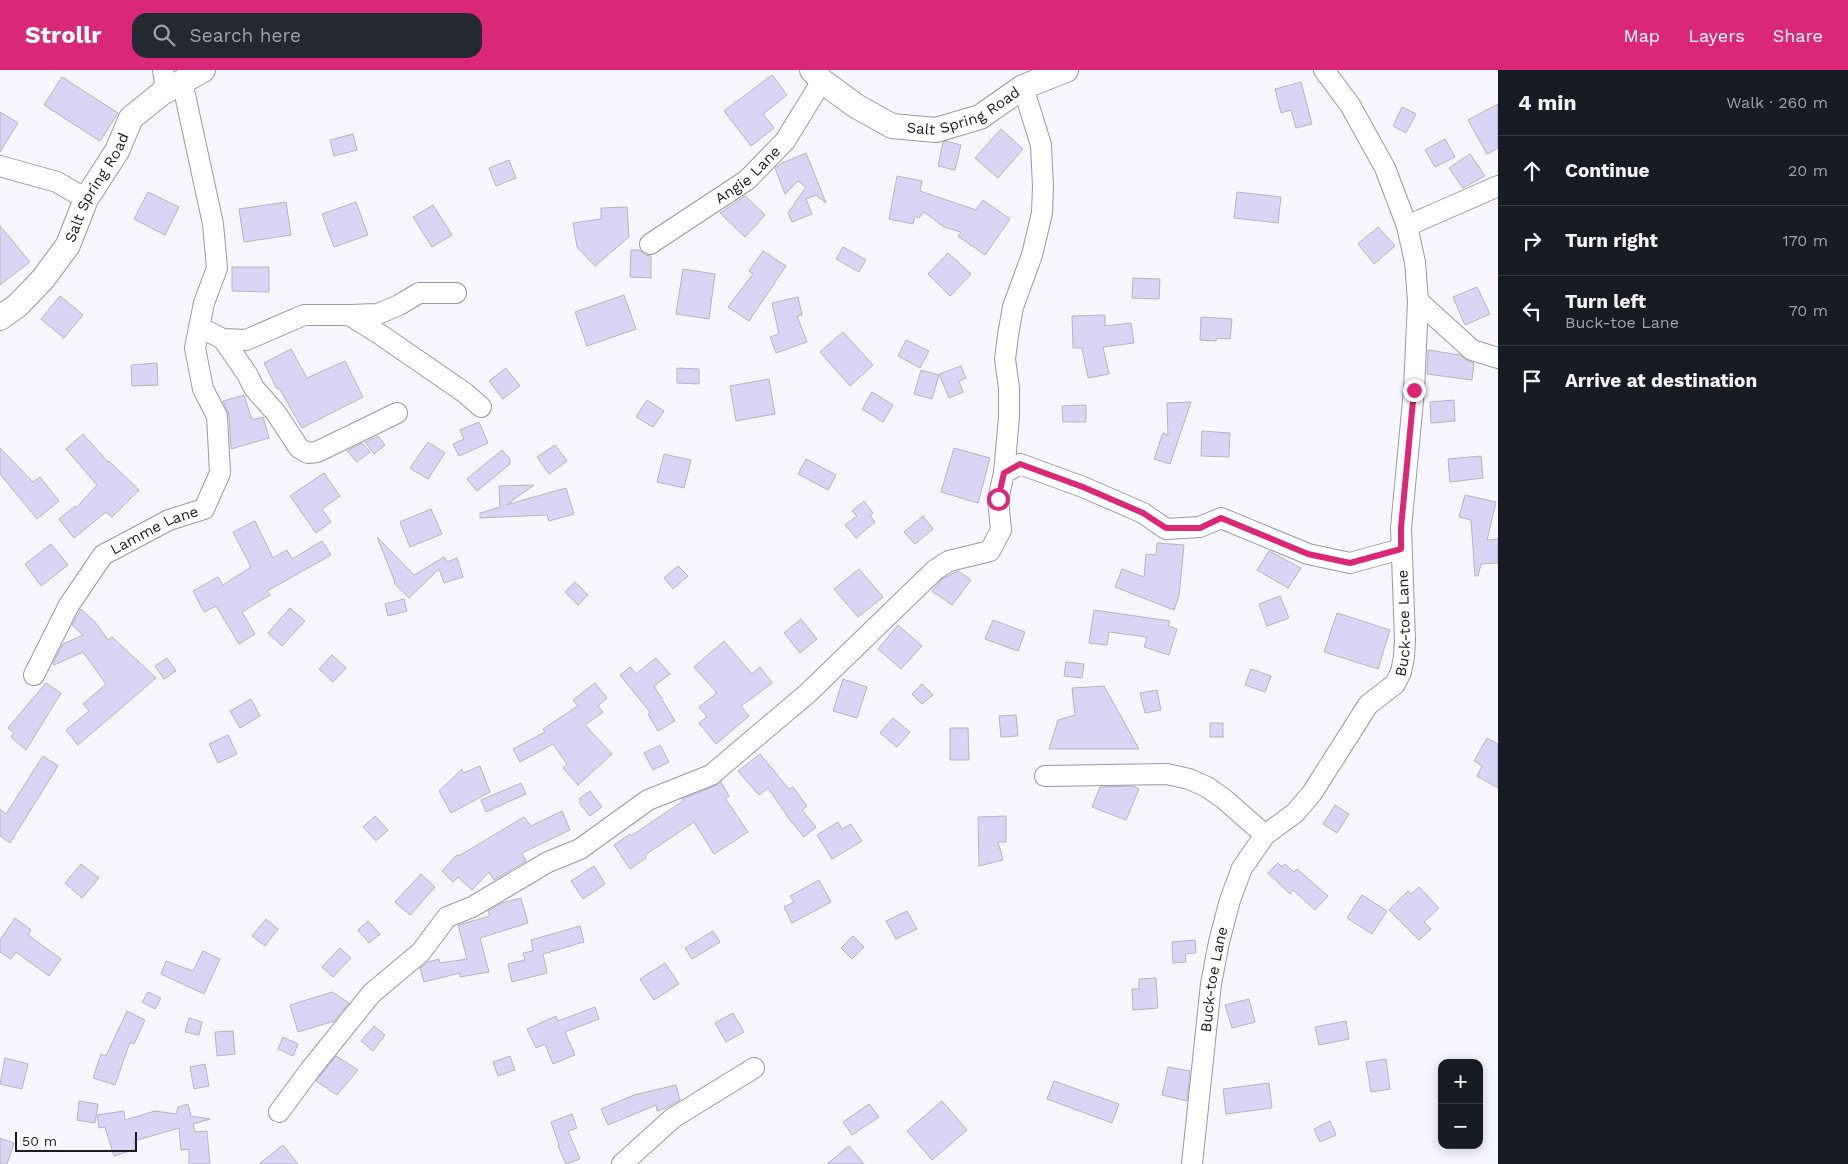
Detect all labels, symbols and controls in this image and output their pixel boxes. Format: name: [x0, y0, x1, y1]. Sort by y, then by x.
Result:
search box: [132, 13, 482, 58]
text: Strollr: [25, 21, 102, 49]
icon: search: [150, 21, 178, 49]
text: Search here: [190, 24, 301, 47]
text: Map: [1623, 25, 1660, 46]
text: Layers: [1688, 25, 1745, 46]
text: Share: [1773, 25, 1823, 46]
street label: Salt Spring Road: [906, 83, 1023, 139]
text: 4 min: [1518, 90, 1576, 115]
text: Walk · 260 m: [1726, 93, 1828, 112]
street label: Salt Spring Road: [61, 130, 133, 245]
street label: Angie Lane: [712, 142, 784, 208]
icon: ahead: [1518, 157, 1546, 185]
text: Continue: [1565, 159, 1649, 182]
text: 20 m: [1788, 161, 1828, 180]
icon: right: [1518, 227, 1546, 255]
text: Turn right: [1565, 229, 1658, 252]
text: 170 m: [1782, 231, 1828, 250]
text: Turn left: [1565, 290, 1646, 313]
icon: left: [1518, 297, 1546, 325]
text: 70 m: [1789, 301, 1828, 320]
text: Buck-toe Lane: [1565, 313, 1679, 332]
icon: arrive: [1518, 367, 1546, 395]
text: Arrive at destination: [1565, 369, 1757, 392]
route end: [1403, 379, 1426, 402]
route start: [987, 488, 1010, 511]
street label: Lamme Lane: [107, 502, 201, 558]
street label: Buck-toe Lane: [1391, 570, 1414, 678]
street label: Buck-toe Lane: [1197, 925, 1232, 1033]
map controls: [1438, 1059, 1483, 1149]
button: +: [1438, 1059, 1483, 1104]
button: −: [1438, 1104, 1483, 1149]
scale bar: [15, 1129, 138, 1152]
text: 50 m: [22, 1133, 57, 1149]

